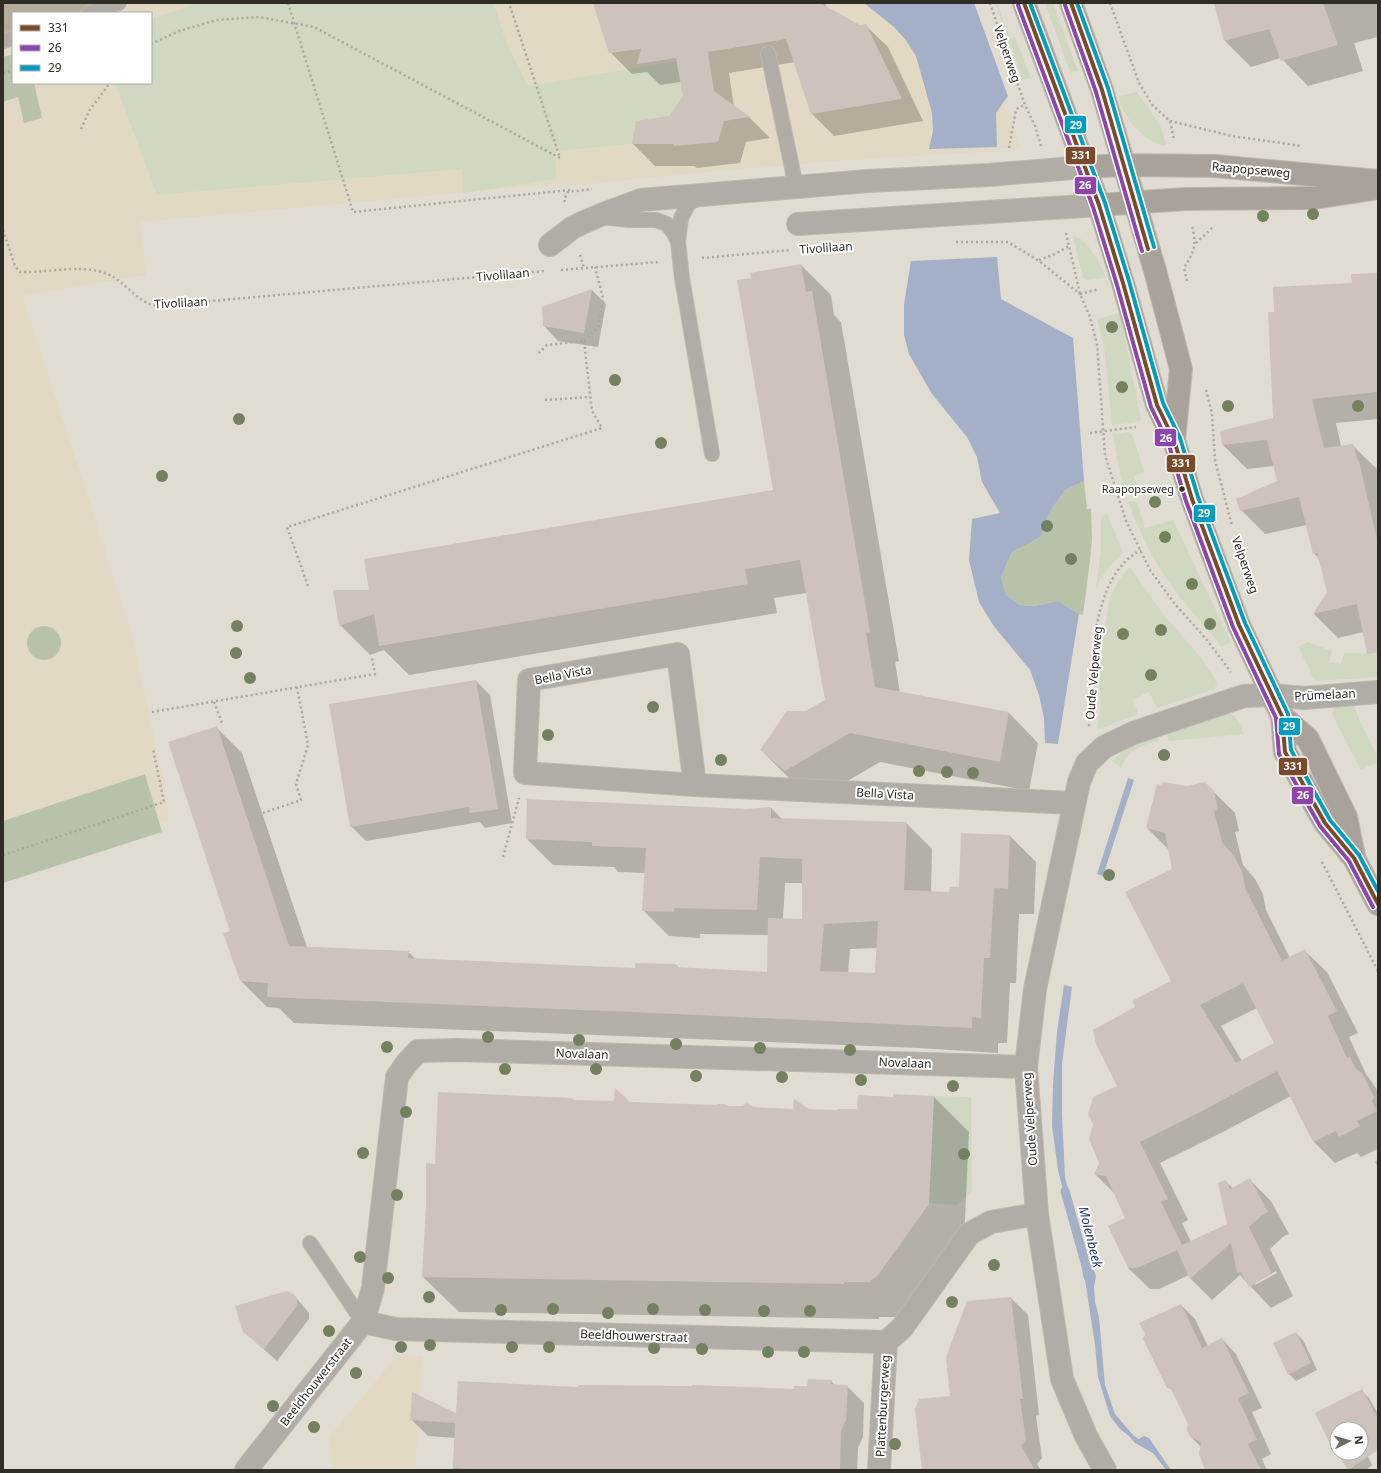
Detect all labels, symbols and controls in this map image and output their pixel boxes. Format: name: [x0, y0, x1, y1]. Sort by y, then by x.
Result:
legend: [12, 12, 152, 84]
text: 331: [48, 19, 69, 36]
street label: Velperweg: [990, 23, 1025, 85]
text: 26: [48, 39, 62, 56]
text: 29: [48, 59, 62, 76]
line badge: 29: [1064, 115, 1087, 134]
text: 29: [1070, 117, 1082, 132]
line badge: 331: [1065, 146, 1096, 165]
text: 331: [1072, 147, 1090, 162]
street label: Raapopseweg: [1211, 158, 1291, 181]
line badge: 26: [1074, 176, 1097, 195]
text: 26: [1079, 177, 1091, 192]
street label: Tivolilaan: [799, 237, 853, 258]
street label: Tivolilaan: [476, 264, 530, 285]
street label: Tivolilaan: [154, 293, 208, 312]
line badge: 26: [1154, 428, 1177, 447]
text: 26: [1160, 430, 1172, 445]
line badge: 331: [1166, 454, 1196, 473]
text: 331: [1172, 455, 1190, 470]
place label: Raapopseweg: [1102, 481, 1174, 496]
marker: Raapopseweg: [1177, 484, 1187, 494]
line badge: 29: [1193, 504, 1216, 523]
text: 29: [1198, 505, 1210, 520]
street label: Velperweg: [1228, 534, 1263, 596]
street label: Oude Velperweg: [1081, 626, 1106, 720]
street label: Bella Vista: [533, 661, 593, 688]
street label: Prümelaan: [1294, 684, 1356, 705]
line badge: 29: [1278, 717, 1301, 736]
text: 29: [1283, 718, 1295, 733]
line badge: 331: [1278, 757, 1308, 776]
text: 331: [1284, 758, 1302, 773]
street label: Bella Vista: [856, 784, 914, 803]
line badge: 26: [1291, 786, 1314, 805]
text: 26: [1297, 787, 1309, 802]
street label: Novalaan: [555, 1044, 609, 1063]
street label: Novalaan: [878, 1053, 932, 1072]
street label: Oude Velperweg: [1018, 1072, 1041, 1166]
water label: Molenbeek: [1075, 1204, 1107, 1270]
street label: Beeldhouwerstraat: [580, 1325, 689, 1346]
street label: Beeldhouwerstraat: [276, 1334, 356, 1429]
street label: Plattenburgerweg: [871, 1354, 894, 1457]
north arrow: [1329, 1421, 1369, 1461]
text: N: [1352, 1435, 1367, 1445]

